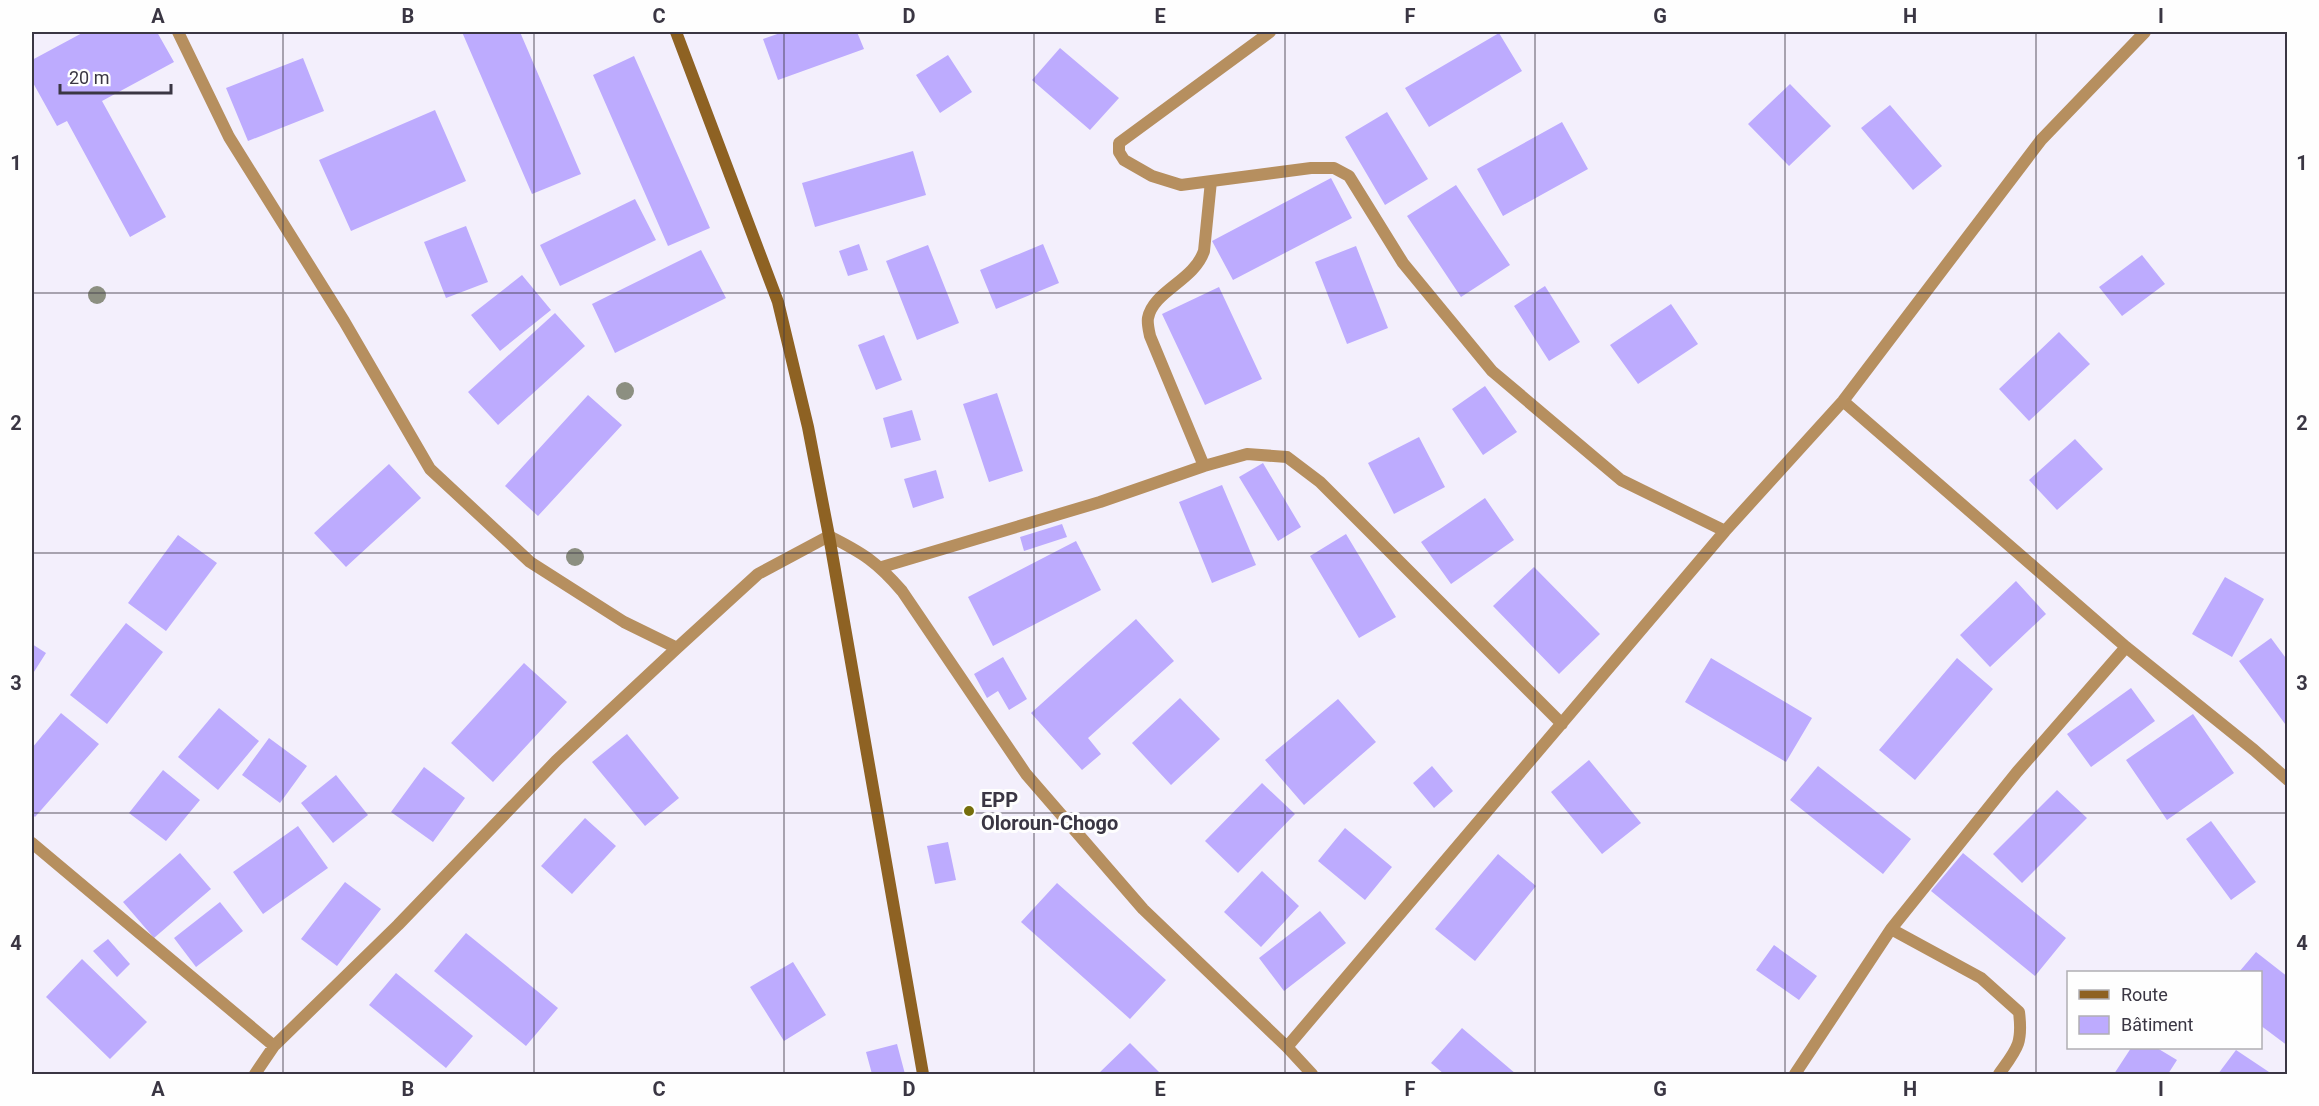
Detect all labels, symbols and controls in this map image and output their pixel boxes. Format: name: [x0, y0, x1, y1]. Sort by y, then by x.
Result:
text: A: [151, 4, 165, 28]
text: B: [402, 4, 414, 28]
text: C: [652, 4, 666, 28]
text: D: [903, 4, 916, 28]
text: E: [1154, 4, 1166, 28]
text: F: [1405, 4, 1416, 28]
text: G: [1653, 4, 1667, 28]
text: H: [1903, 4, 1917, 28]
text: I: [2158, 4, 2164, 28]
scale bar: [60, 57, 171, 95]
text: 20 m: [69, 67, 109, 88]
text: 1: [10, 151, 22, 175]
text: 1: [2296, 151, 2308, 175]
text: 2: [10, 411, 22, 435]
text: 2: [2296, 411, 2308, 435]
text: 3: [10, 671, 22, 695]
text: 3: [2296, 671, 2308, 695]
place label: EPP Oloroun-Chogo: [981, 788, 1118, 835]
marker: EPP Oloroun-Chogo: [962, 804, 976, 818]
text: 4: [10, 931, 22, 955]
text: 4: [2296, 931, 2308, 955]
legend: [2067, 971, 2262, 1049]
text: Route: [2121, 984, 2168, 1005]
text: Bâtiment: [2121, 1014, 2194, 1035]
text: A: [151, 1077, 165, 1101]
text: B: [402, 1077, 414, 1101]
text: C: [652, 1077, 666, 1101]
text: D: [903, 1077, 916, 1101]
text: E: [1154, 1077, 1166, 1101]
text: F: [1405, 1077, 1416, 1101]
text: G: [1653, 1077, 1667, 1101]
text: H: [1903, 1077, 1917, 1101]
text: I: [2158, 1077, 2164, 1101]

